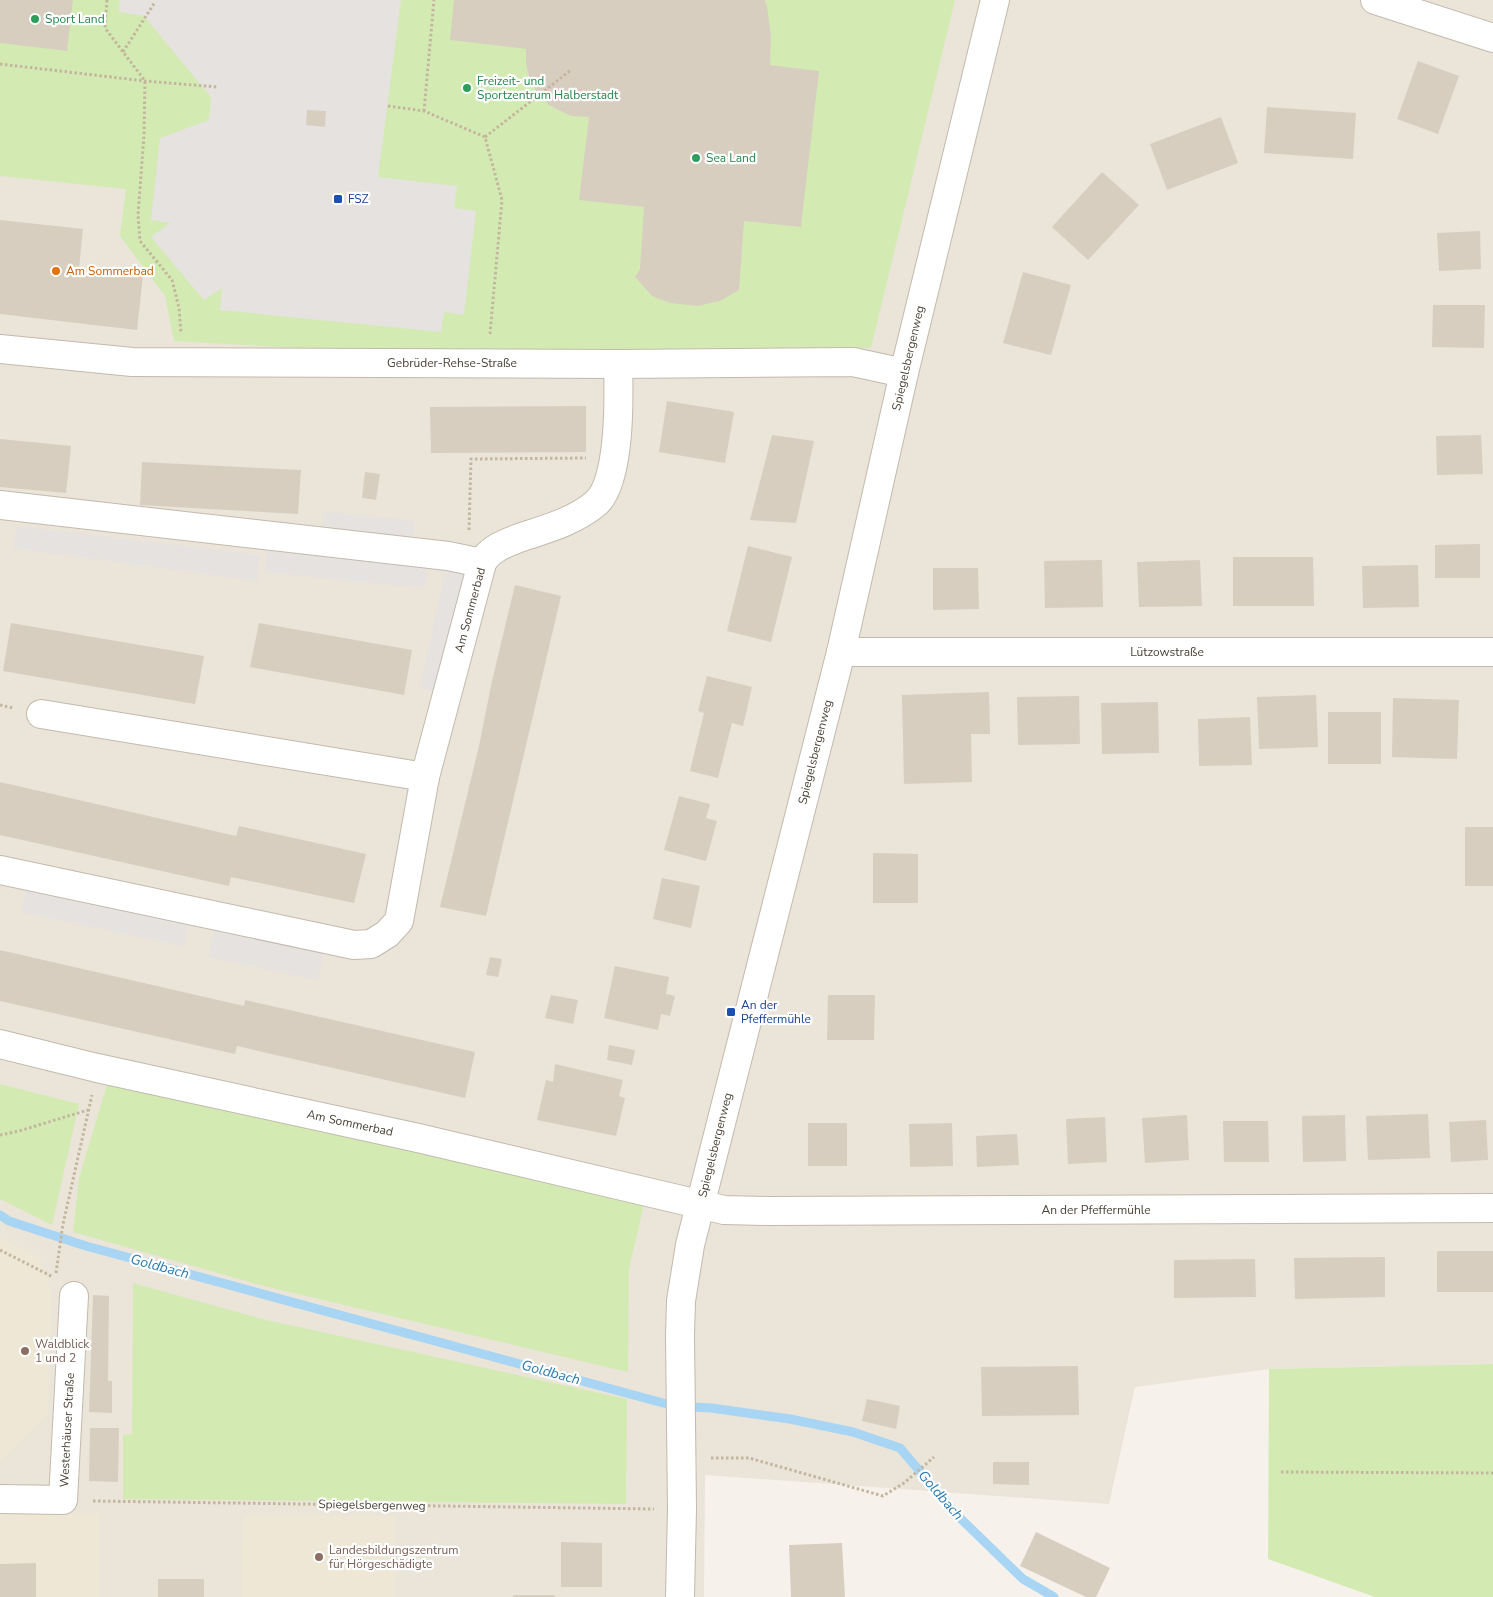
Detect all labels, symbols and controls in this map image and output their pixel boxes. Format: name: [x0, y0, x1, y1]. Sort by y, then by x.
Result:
place label: Sport Land: [45, 11, 105, 27]
marker: Sport Land: [29, 13, 41, 25]
place label: Freizeit- und Sportzentrum Halberstadt: [477, 73, 619, 103]
marker: Freizeit- und Sportzentrum Halberstadt: [461, 82, 473, 94]
place label: Sea Land: [706, 150, 756, 166]
marker: Sea Land: [690, 152, 702, 164]
place label: FSZ: [348, 191, 369, 207]
marker: FSZ: [332, 193, 344, 205]
place label: Am Sommerbad: [66, 263, 154, 279]
marker: Am Sommerbad: [50, 265, 62, 277]
street label: Spiegelsbergenweg: [888, 304, 928, 412]
street label: Gebrüder-Rehse-Straße: [387, 355, 517, 371]
street label: Am Sommerbad: [451, 566, 489, 654]
street label: Lützowstraße: [1130, 644, 1204, 660]
street label: Spiegelsbergenweg: [794, 698, 836, 806]
place label: An der Pfeffermühle: [741, 997, 811, 1027]
marker: An der Pfeffermühle: [725, 1006, 737, 1018]
street label: Spiegelsbergenweg: [694, 1091, 736, 1199]
street label: Am Sommerbad: [305, 1106, 395, 1140]
street label: An der Pfeffermühle: [1041, 1202, 1151, 1218]
water label: Goldbach: [128, 1250, 191, 1283]
place label: Waldblick 1 und 2: [35, 1336, 90, 1366]
marker: Waldblick 1 und 2: [19, 1345, 31, 1357]
water label: Goldbach: [519, 1356, 582, 1389]
street label: Westerhäuser Straße: [56, 1372, 78, 1488]
water label: Goldbach: [914, 1466, 968, 1524]
street label: Spiegelsbergenweg: [318, 1496, 426, 1514]
place label: Landesbildungszentrum für Hörgeschädigte: [329, 1542, 459, 1572]
marker: Landesbildungszentrum für Hörgeschädigte: [313, 1551, 325, 1563]

